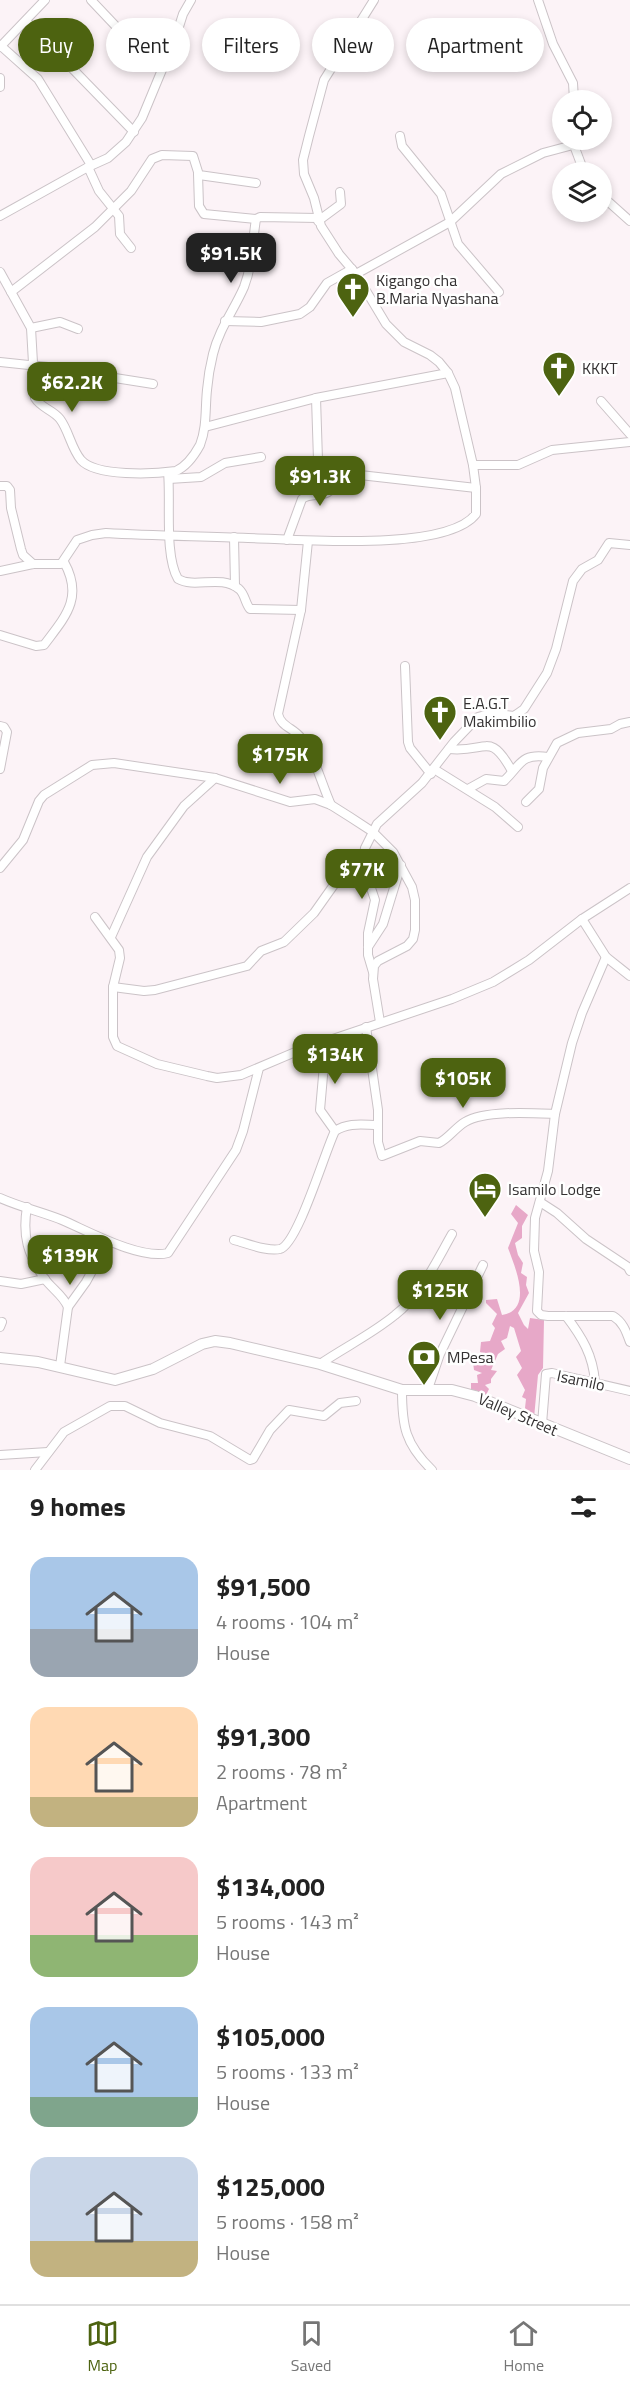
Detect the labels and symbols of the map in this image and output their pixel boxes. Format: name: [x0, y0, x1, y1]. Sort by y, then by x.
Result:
pin: $91.5K: [182, 233, 280, 284]
place label: Kigango cha B.Maria Nyashana: [376, 268, 498, 310]
church icon: Kigango cha B.Maria Nyashana: [335, 271, 371, 318]
church icon: KKKT: [541, 350, 577, 397]
place label: KKKT: [582, 356, 618, 380]
pin: $62.2K: [23, 362, 121, 413]
pin: $91.3K: [271, 456, 369, 507]
place label: E.A.G.T Makimbilio: [463, 691, 537, 733]
church icon: E.A.G.T Makimbilio: [422, 694, 458, 741]
pin: $175K: [238, 734, 322, 785]
pin: $77K: [326, 849, 398, 900]
pin: $134K: [293, 1034, 377, 1085]
pin: $105K: [421, 1058, 505, 1109]
hotel icon: Isamilo Lodge: [467, 1171, 503, 1218]
place label: Isamilo Lodge: [508, 1177, 601, 1201]
pin: $139K: [28, 1235, 112, 1286]
pin: $125K: [398, 1270, 482, 1321]
bank icon: MPesa: [406, 1339, 442, 1386]
place label: MPesa: [447, 1345, 493, 1369]
street label: Isamilo: [555, 1363, 607, 1397]
street label: Valley Street: [474, 1386, 562, 1442]

